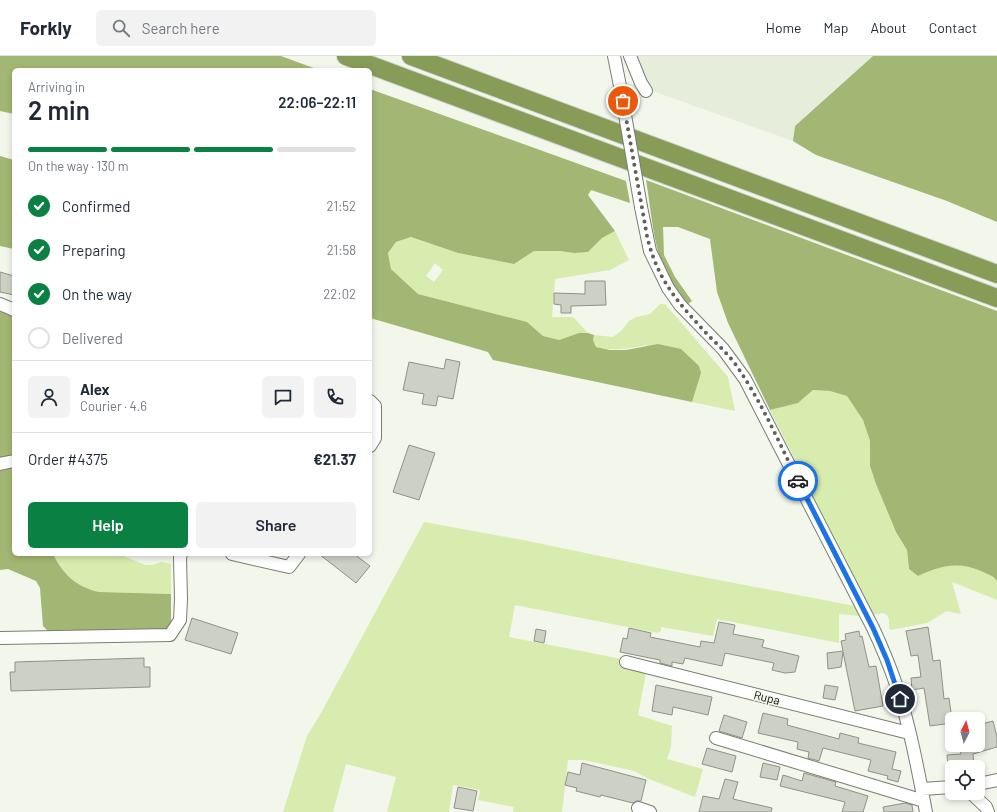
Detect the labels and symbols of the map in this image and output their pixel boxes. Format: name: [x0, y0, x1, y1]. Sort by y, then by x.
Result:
pin: [606, 84, 640, 118]
courier: [778, 461, 818, 501]
pin: [883, 682, 917, 716]
street label: Rupa: [752, 687, 782, 707]
north arrow: [945, 712, 985, 752]

